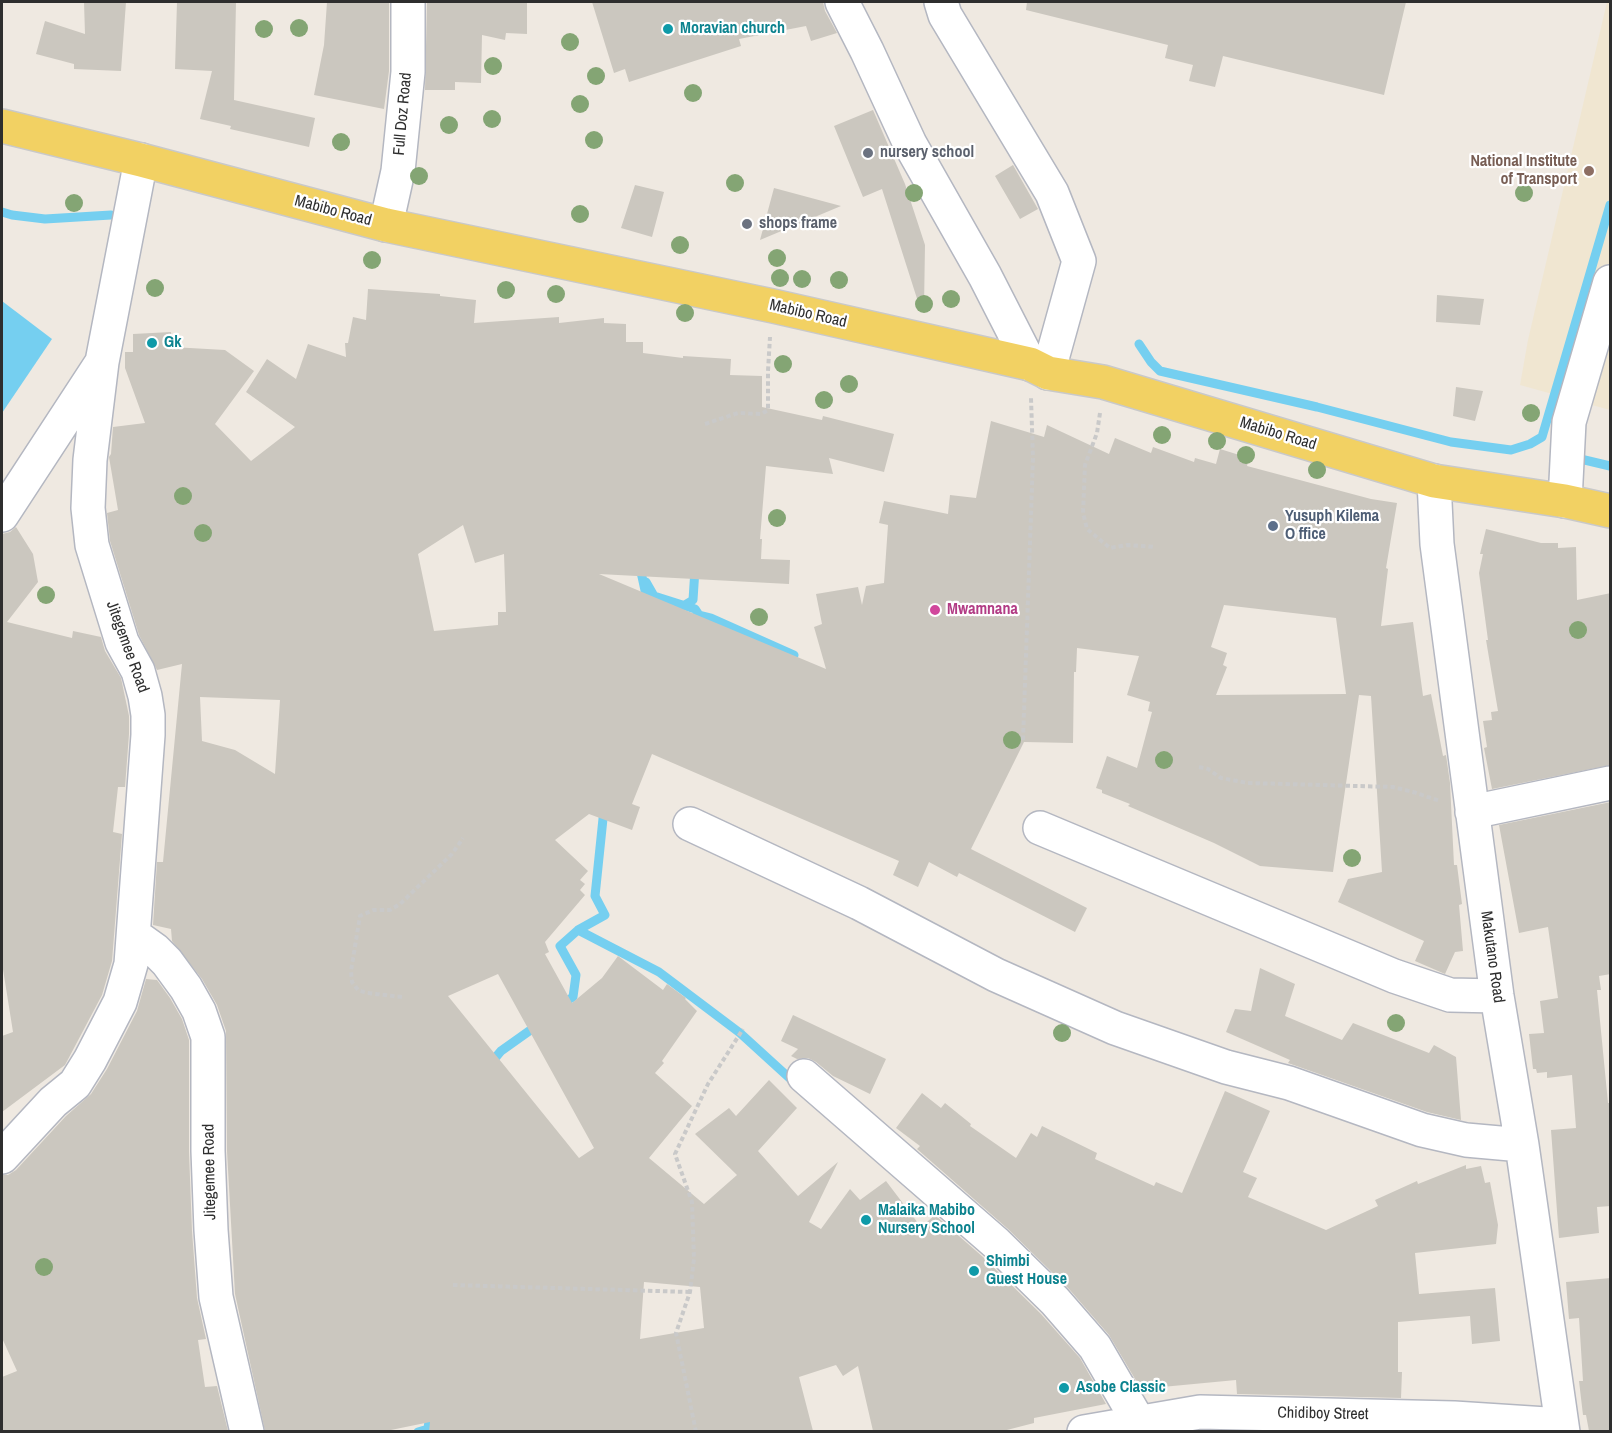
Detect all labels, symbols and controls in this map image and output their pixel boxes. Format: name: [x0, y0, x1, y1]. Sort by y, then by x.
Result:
place label: Moravian church: [680, 19, 785, 39]
marker: Moravian church: [661, 22, 675, 36]
street label: Full Doz Road: [390, 72, 416, 156]
place label: nursery school: [880, 143, 974, 163]
marker: nursery school: [861, 146, 875, 160]
place label: National Institute of Transport: [1471, 152, 1577, 190]
marker: National Institute of Transport: [1582, 164, 1596, 178]
street label: Mabibo Road: [292, 192, 374, 230]
place label: shops frame: [759, 214, 837, 234]
marker: shops frame: [740, 217, 754, 231]
street label: Mabibo Road: [767, 296, 849, 332]
place label: Gk: [164, 333, 182, 353]
marker: Gk: [145, 336, 159, 350]
street label: Mabibo Road: [1238, 413, 1318, 455]
place label: Yusuph Kilema O ffice: [1285, 507, 1379, 545]
marker: Yusuph Kilema O ffice: [1266, 519, 1280, 533]
street label: Jitegemee Road: [102, 598, 152, 696]
place label: Mwamnana: [947, 600, 1018, 620]
marker: Mwamnana: [928, 603, 942, 617]
street label: Makutano Road: [1476, 910, 1508, 1004]
street label: Jitegemee Road: [200, 1124, 220, 1220]
place label: Malaika Mabibo Nursery School: [878, 1201, 975, 1239]
marker: Malaika Mabibo Nursery School: [859, 1213, 873, 1227]
place label: Shimbi Guest House: [986, 1252, 1067, 1290]
marker: Shimbi Guest House: [967, 1264, 981, 1278]
place label: Asobe Classic: [1076, 1378, 1166, 1398]
marker: Asobe Classic: [1057, 1381, 1071, 1395]
street label: Chidiboy Street: [1277, 1404, 1369, 1424]

